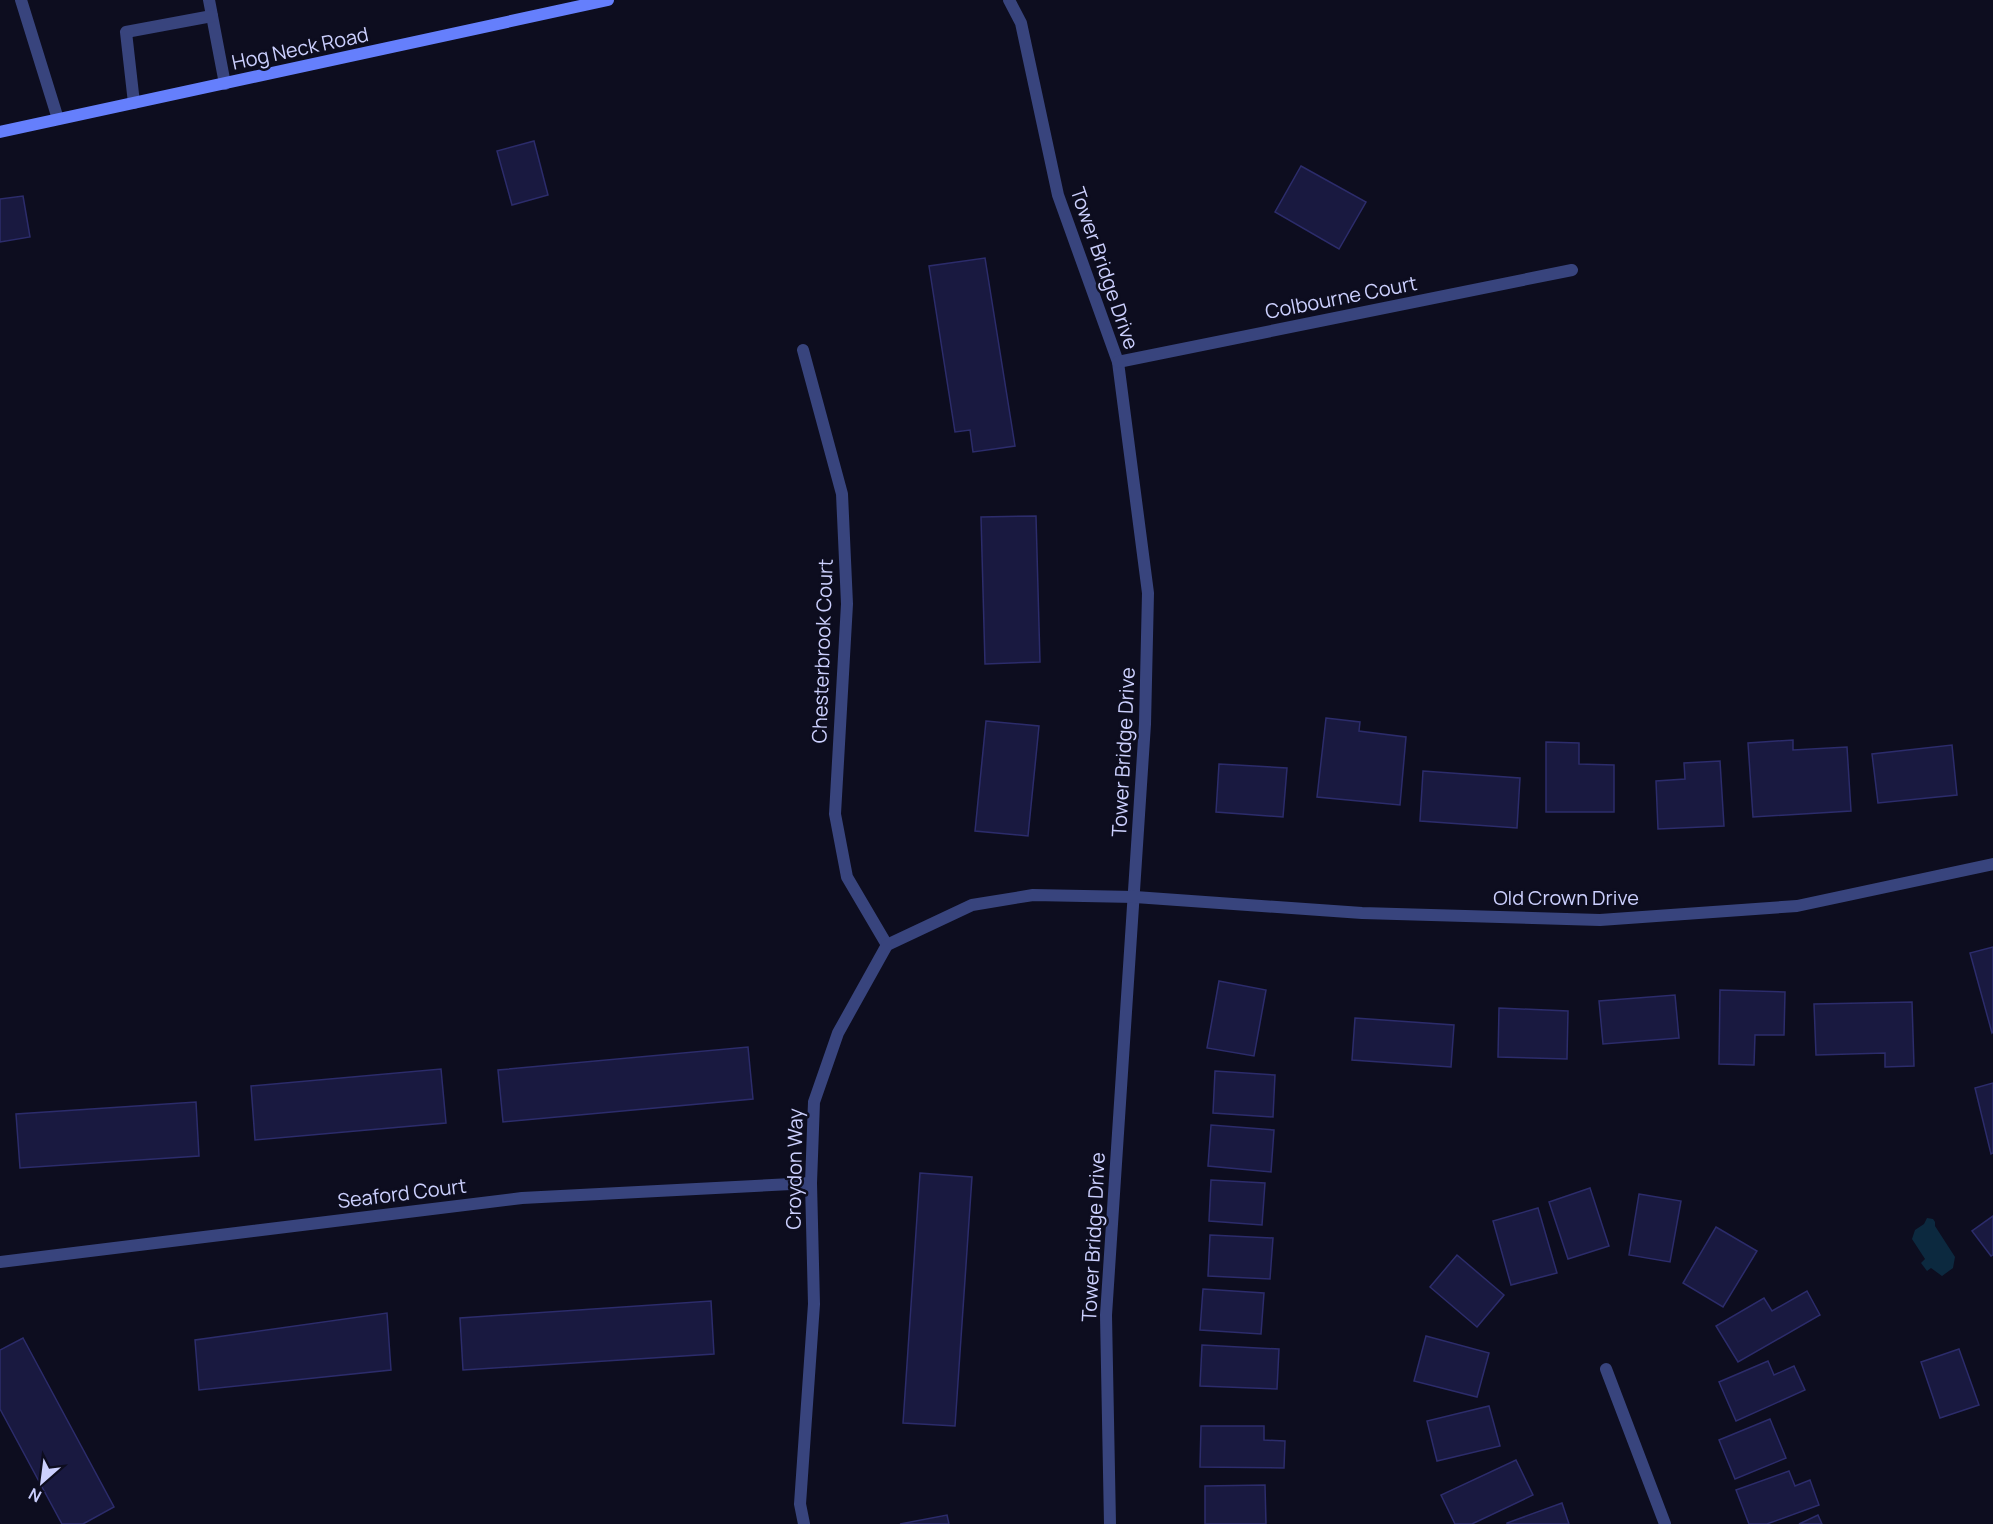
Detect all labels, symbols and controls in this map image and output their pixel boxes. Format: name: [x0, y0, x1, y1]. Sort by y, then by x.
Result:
street label: Hog Neck Road: [229, 20, 371, 76]
street label: Tower Bridge Drive: [1065, 183, 1145, 353]
street label: Colbourne Court: [1263, 269, 1419, 325]
street label: Chesterbrook Court: [805, 558, 839, 744]
street label: Tower Bridge Drive: [1105, 666, 1141, 838]
street label: Old Crown Drive: [1493, 884, 1639, 911]
street label: Croydon Way: [779, 1108, 809, 1230]
street label: Tower Bridge Drive: [1075, 1151, 1111, 1323]
street label: Seaford Court: [336, 1172, 468, 1214]
north arrow: [12, 1452, 72, 1512]
text: N: [25, 1483, 45, 1508]

